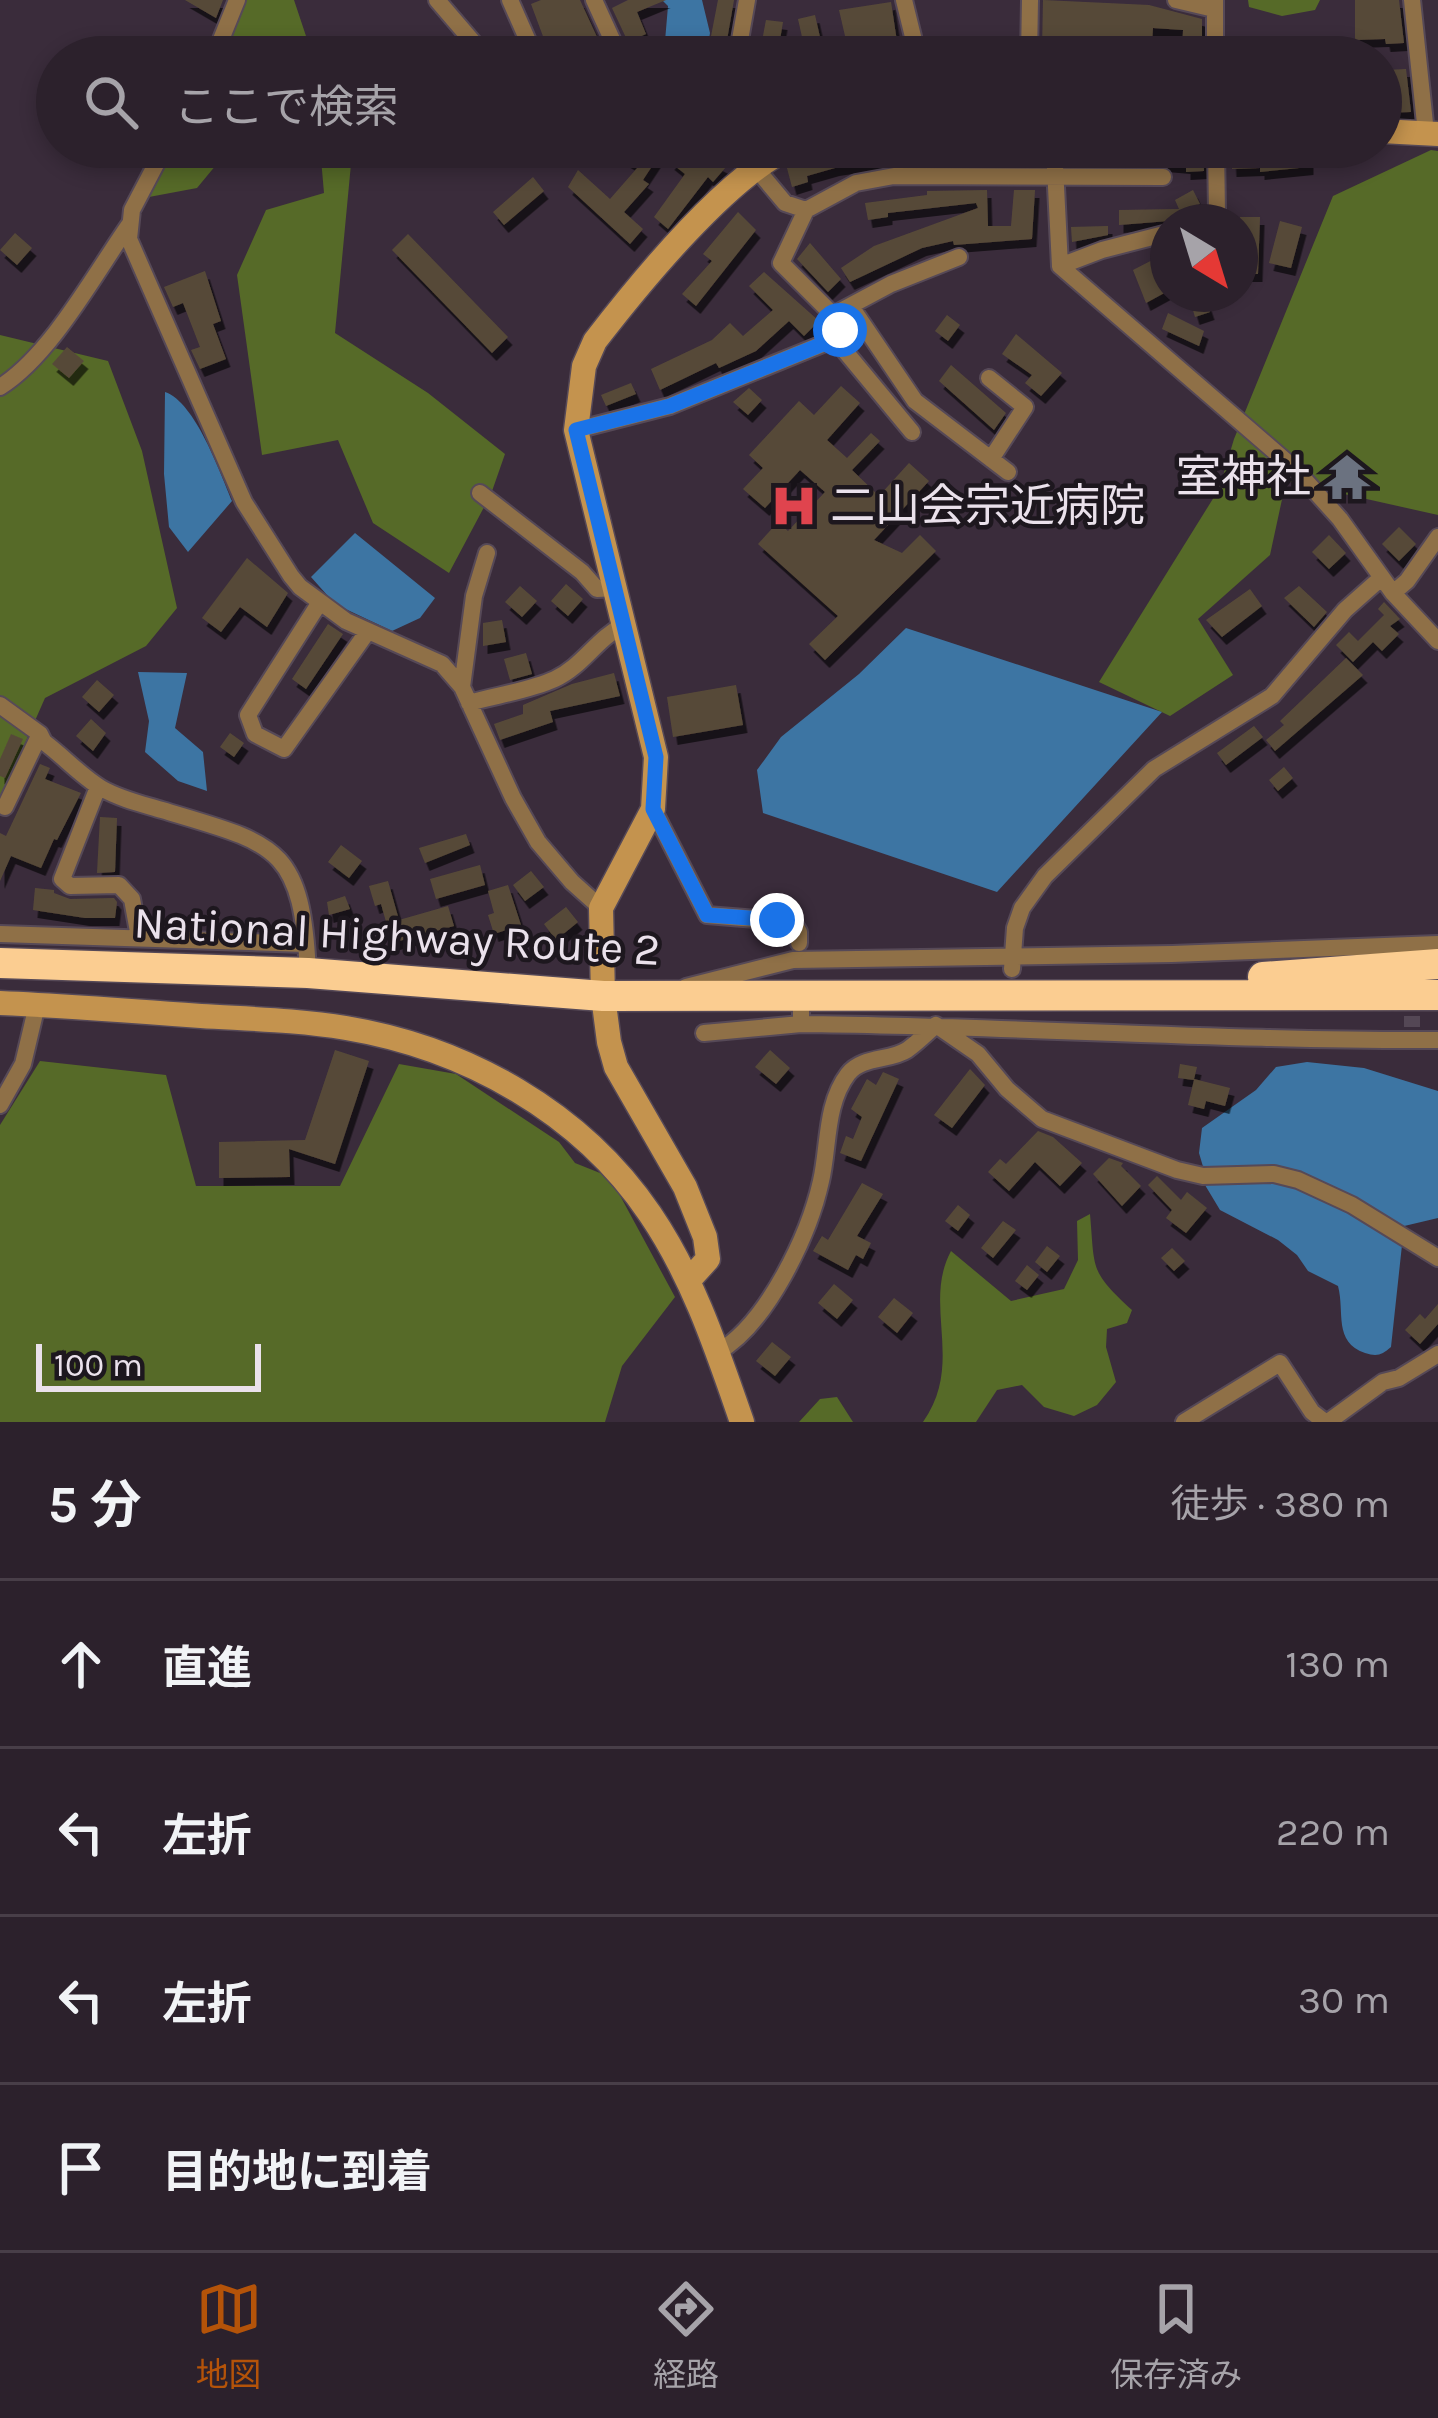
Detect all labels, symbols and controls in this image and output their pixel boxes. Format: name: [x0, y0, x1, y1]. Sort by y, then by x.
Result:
search box: [36, 36, 1402, 168]
icon: search: [78, 69, 144, 135]
text: ここで検索: [174, 81, 399, 133]
north arrow: [1150, 204, 1258, 312]
route start: [813, 303, 867, 357]
place label: 室神社: [1176, 451, 1311, 503]
temple icon: 室神社: [1322, 452, 1372, 502]
place label: 二山会宗近病院: [830, 480, 1145, 532]
hospital icon: 二山会宗近病院: [769, 481, 819, 531]
route end: [750, 893, 804, 947]
street label: National Highway Route 2: [132, 896, 661, 977]
scale bar: [36, 1338, 261, 1391]
text: 100 m: [54, 1346, 143, 1384]
text: 5 分: [48, 1475, 142, 1535]
text: 徒歩 · 380 m: [1171, 1481, 1390, 1527]
icon: ahead: [48, 1631, 114, 1697]
text: 130 m: [1285, 1641, 1390, 1687]
text: 直進: [162, 1642, 252, 1694]
icon: left: [48, 1799, 114, 1865]
text: 220 m: [1276, 1809, 1390, 1855]
text: 左折: [162, 1810, 252, 1862]
icon: left: [48, 1967, 114, 2033]
text: 30 m: [1298, 1977, 1390, 2023]
text: 左折: [162, 1978, 252, 2030]
icon: arrive: [48, 2135, 114, 2201]
text: 目的地に到着: [162, 2146, 432, 2198]
tab: 地図: [196, 2276, 262, 2396]
tab: 経路: [653, 2276, 719, 2396]
tab: 保存済み: [1110, 2276, 1242, 2396]

